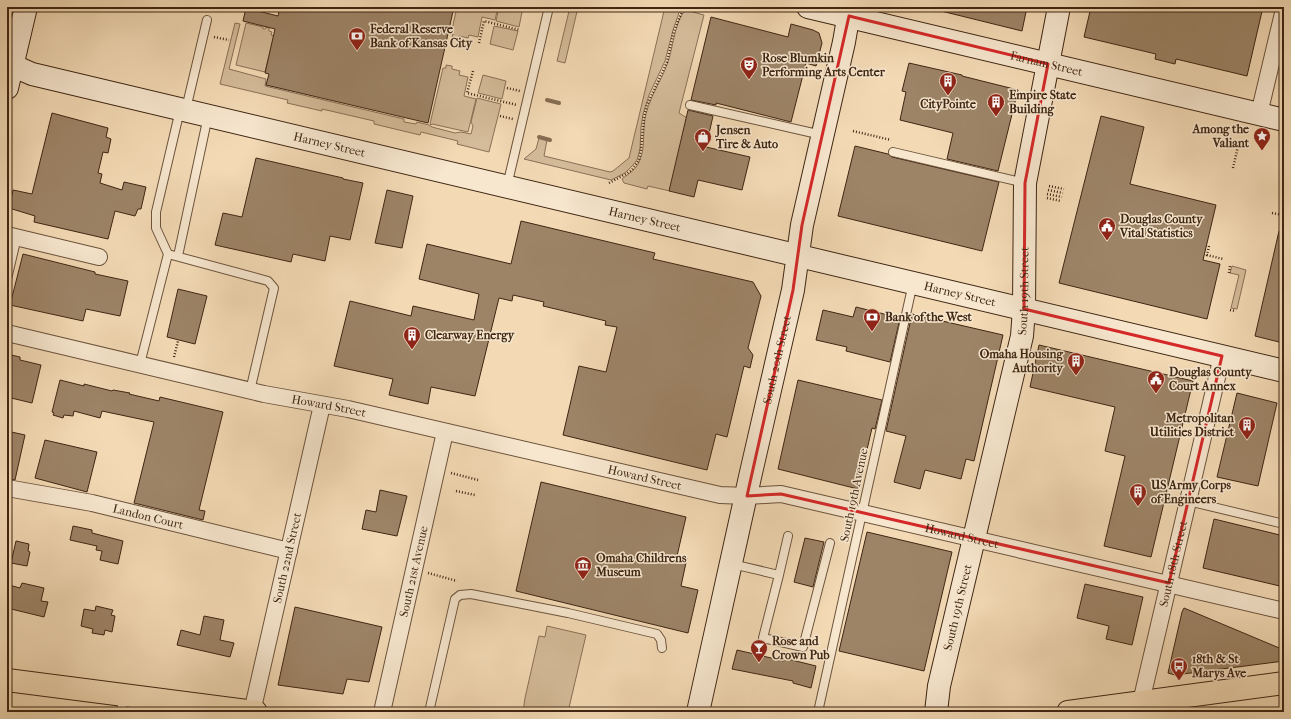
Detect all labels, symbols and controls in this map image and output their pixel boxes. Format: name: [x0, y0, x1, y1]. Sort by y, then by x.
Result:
place label: Federal Reserve Bank of Kansas City: [369, 22, 473, 51]
bank icon: Federal Reserve Bank of Kansas City: [347, 26, 367, 51]
street label: Farnam Street: [1009, 48, 1085, 79]
place label: Rose Blumkin Performing Arts Center: [762, 51, 886, 80]
theatre icon: Rose Blumkin Performing Arts Center: [739, 55, 759, 80]
building icon: CityPointe: [938, 71, 958, 96]
place label: Empire State Building: [1009, 88, 1076, 117]
building icon: Empire State Building: [986, 92, 1006, 117]
place label: CityPointe: [920, 97, 976, 112]
place label: Among the Valiant: [1191, 122, 1250, 150]
place label: Jensen Tire & Auto: [714, 123, 778, 151]
place icon: Among the Valiant: [1252, 126, 1272, 151]
shop icon: Jensen Tire & Auto: [693, 127, 713, 152]
street label: Harney Street: [292, 129, 368, 160]
street label: Harney Street: [607, 204, 683, 235]
place label: Douglas County Vital Statistics: [1119, 212, 1203, 240]
public building icon: Douglas County Vital Statistics: [1097, 216, 1117, 241]
street label: South 19th Street: [1015, 246, 1031, 336]
street label: Harney Street: [923, 279, 998, 310]
bank icon: Bank of the West: [862, 307, 882, 332]
place label: Bank of the West: [885, 310, 972, 324]
street label: South 20th Street: [760, 313, 794, 406]
building icon: Clearway Energy: [402, 325, 422, 350]
place label: Clearway Energy: [425, 328, 515, 343]
place label: Omaha Housing Authority: [980, 347, 1064, 376]
building icon: Omaha Housing Authority: [1066, 351, 1086, 376]
place label: Douglas County Court Annex: [1169, 365, 1252, 393]
public building icon: Douglas County Court Annex: [1146, 369, 1166, 394]
street label: Howard Street: [291, 392, 368, 420]
place label: Metropolitan Utilities District: [1149, 411, 1235, 439]
building icon: Metropolitan Utilities District: [1237, 415, 1257, 440]
street label: South 19th Avenue: [837, 447, 871, 543]
street label: Howard Street: [606, 462, 684, 493]
place label: US Army Corps of Engineers: [1150, 478, 1232, 507]
building icon: US Army Corps of Engineers: [1128, 482, 1148, 507]
street label: Landon Court: [111, 501, 185, 532]
street label: South 22nd Street: [270, 511, 304, 605]
street label: South 18th Street: [1156, 519, 1190, 608]
street label: Howard Street: [924, 521, 1001, 552]
street label: South 21st Avenue: [397, 525, 431, 618]
place label: Omaha Childrens Museum: [595, 551, 687, 579]
museum icon: Omaha Childrens Museum: [573, 555, 593, 580]
street label: South 19th Street: [941, 562, 975, 652]
place label: Rose and Crown Pub: [772, 634, 830, 662]
bar icon: Rose and Crown Pub: [749, 638, 769, 663]
place label: 18th & St Marys Ave: [1191, 652, 1246, 681]
bus stop icon: 18th & St Marys Ave: [1169, 656, 1189, 681]

